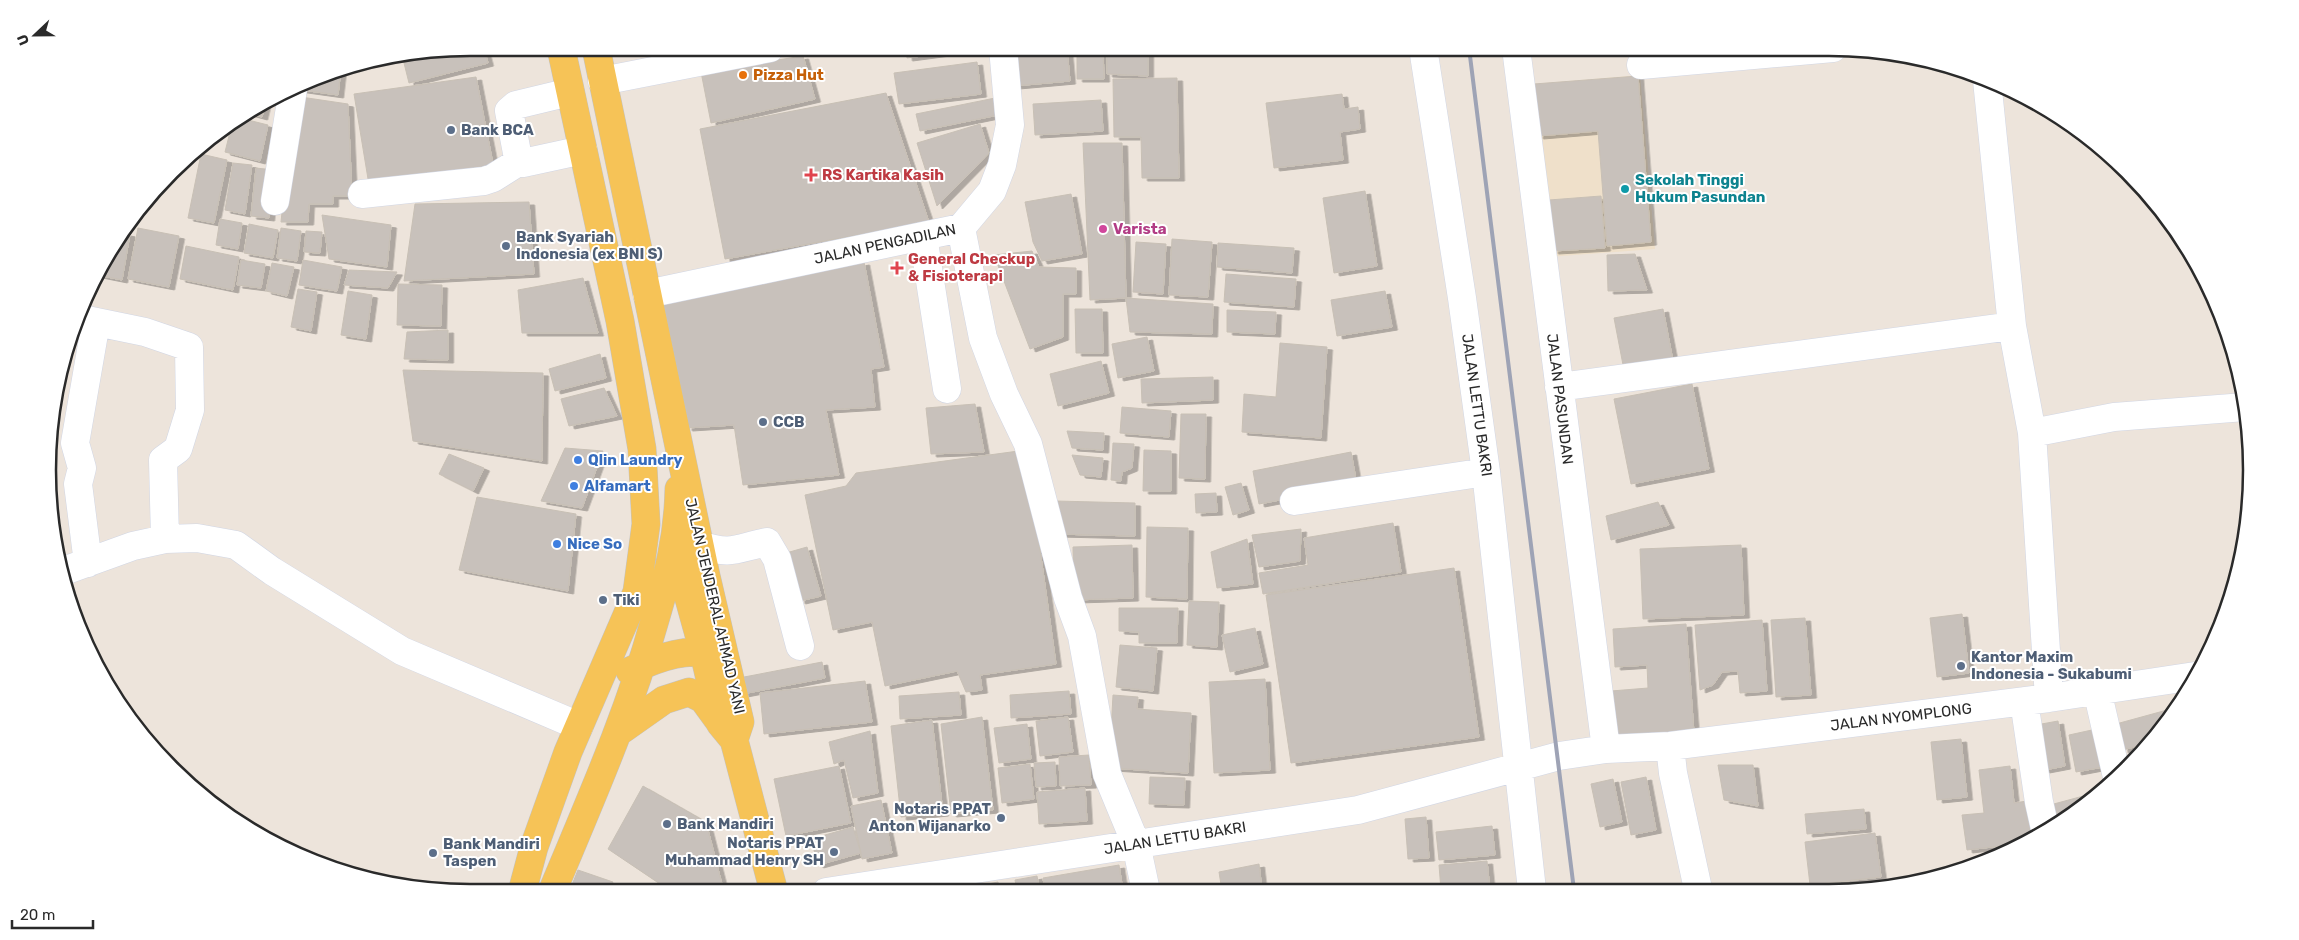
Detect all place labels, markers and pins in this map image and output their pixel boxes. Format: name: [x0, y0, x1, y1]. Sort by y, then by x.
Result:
place label: Pizza Hut: [753, 66, 824, 84]
marker: Pizza Hut: [737, 69, 749, 81]
place label: Bank BCA: [461, 121, 534, 139]
marker: Bank BCA: [445, 124, 457, 136]
place label: RS Kartika Kasih: [822, 166, 944, 184]
marker: RS Kartika Kasih: [804, 168, 818, 182]
place label: Sekolah Tinggi Hukum Pasundan: [1635, 171, 1765, 206]
marker: Sekolah Tinggi Hukum Pasundan: [1619, 183, 1631, 195]
place label: Varista: [1113, 220, 1167, 238]
marker: Varista: [1097, 223, 1109, 235]
place label: Bank Syariah Indonesia (ex BNI S): [516, 228, 663, 263]
marker: Bank Syariah Indonesia (ex BNI S): [500, 240, 512, 252]
place label: General Checkup & Fisioterapi: [908, 250, 1035, 285]
marker: General Checkup & Fisioterapi: [890, 261, 904, 275]
place label: CCB: [773, 413, 805, 431]
marker: CCB: [757, 416, 769, 428]
place label: Qlin Laundry: [588, 451, 682, 469]
marker: Qlin Laundry: [572, 454, 584, 466]
place label: Alfamart: [584, 477, 651, 495]
marker: Alfamart: [568, 480, 580, 492]
place label: Nice So: [567, 535, 622, 553]
marker: Nice So: [551, 538, 563, 550]
place label: Tiki: [613, 591, 640, 609]
marker: Tiki: [597, 594, 609, 606]
place label: Kantor Maxim Indonesia - Sukabumi: [1971, 648, 2132, 683]
marker: Kantor Maxim Indonesia - Sukabumi: [1955, 660, 1967, 672]
place label: Notaris PPAT Anton Wijanarko: [869, 800, 992, 835]
marker: Notaris PPAT Anton Wijanarko: [995, 812, 1007, 824]
place label: Bank Mandiri: [677, 815, 774, 833]
marker: Bank Mandiri: [661, 818, 673, 830]
place label: Notaris PPAT Muhammad Henry SH: [665, 834, 825, 869]
place label: Bank Mandiri Taspen: [443, 835, 540, 870]
marker: Notaris PPAT Muhammad Henry SH: [828, 846, 840, 858]
marker: Bank Mandiri Taspen: [427, 847, 439, 859]

